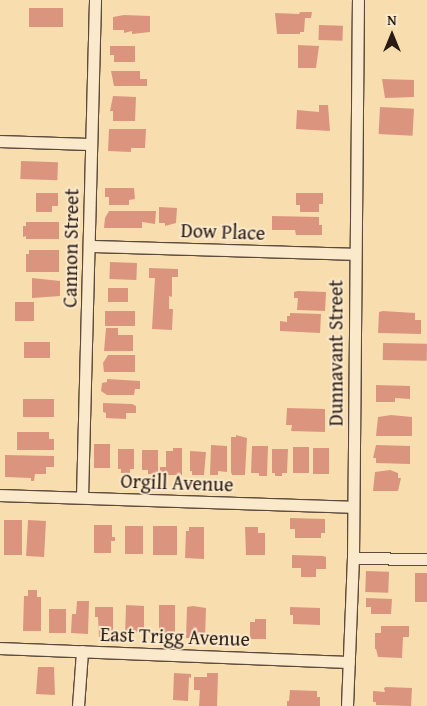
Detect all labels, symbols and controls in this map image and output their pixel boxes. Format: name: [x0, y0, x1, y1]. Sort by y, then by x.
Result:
north arrow: [367, 10, 417, 60]
text: N: [387, 10, 397, 30]
street label: Cannon Street: [57, 188, 83, 308]
street label: Dow Place: [180, 218, 266, 244]
street label: Dunnavant Street: [323, 280, 347, 426]
street label: Orgill Avenue: [120, 468, 234, 496]
street label: East Trigg Avenue: [100, 621, 250, 651]

